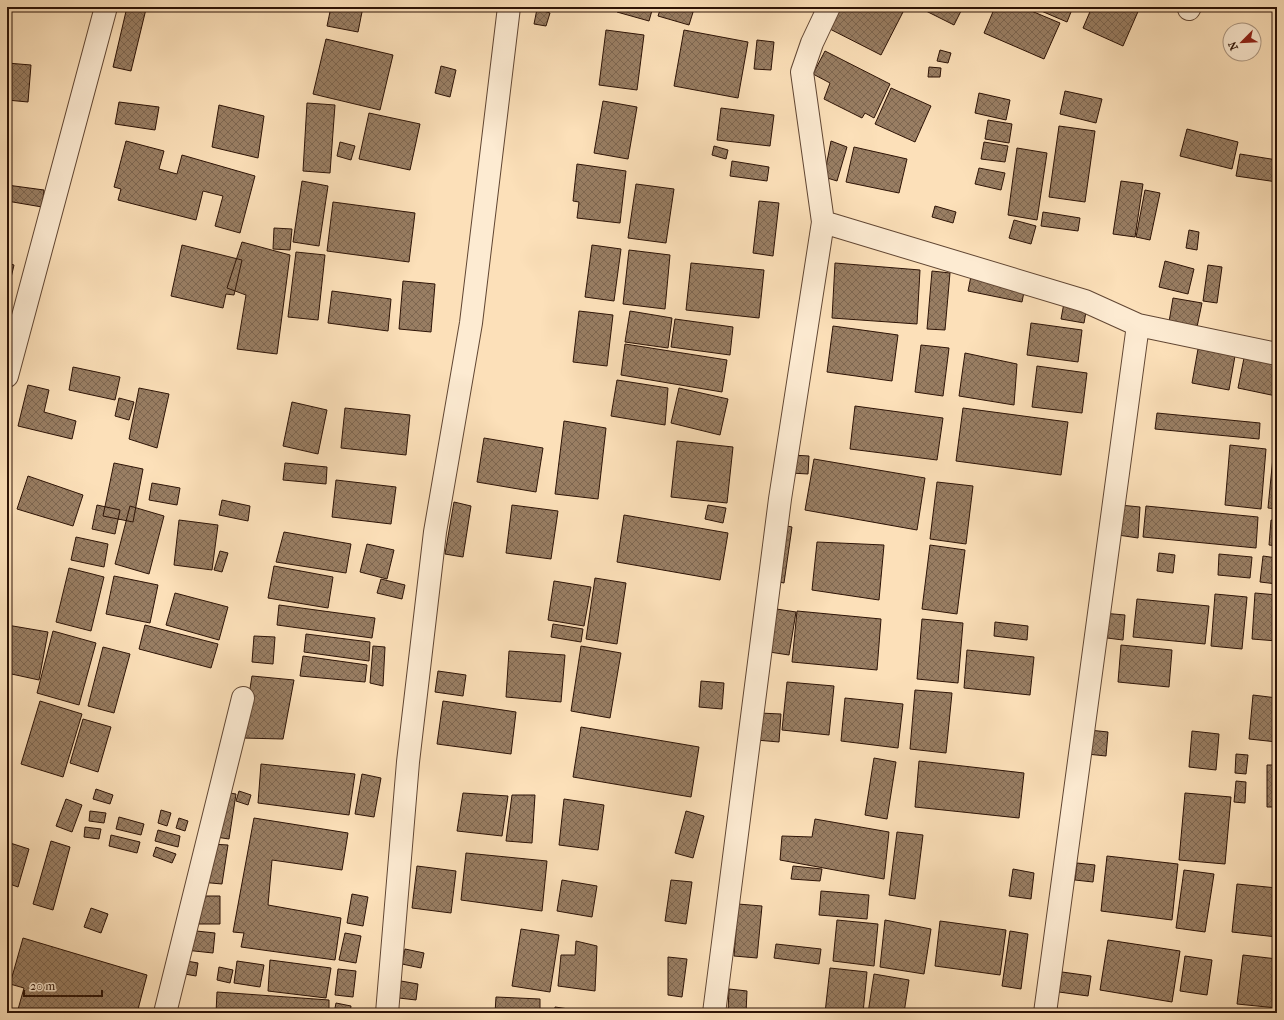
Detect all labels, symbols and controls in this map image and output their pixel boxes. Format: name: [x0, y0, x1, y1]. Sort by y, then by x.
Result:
north arrow: [1222, 22, 1262, 62]
text: N: [1225, 39, 1241, 52]
scale bar: [24, 972, 102, 998]
text: 20 m: [30, 979, 55, 993]

